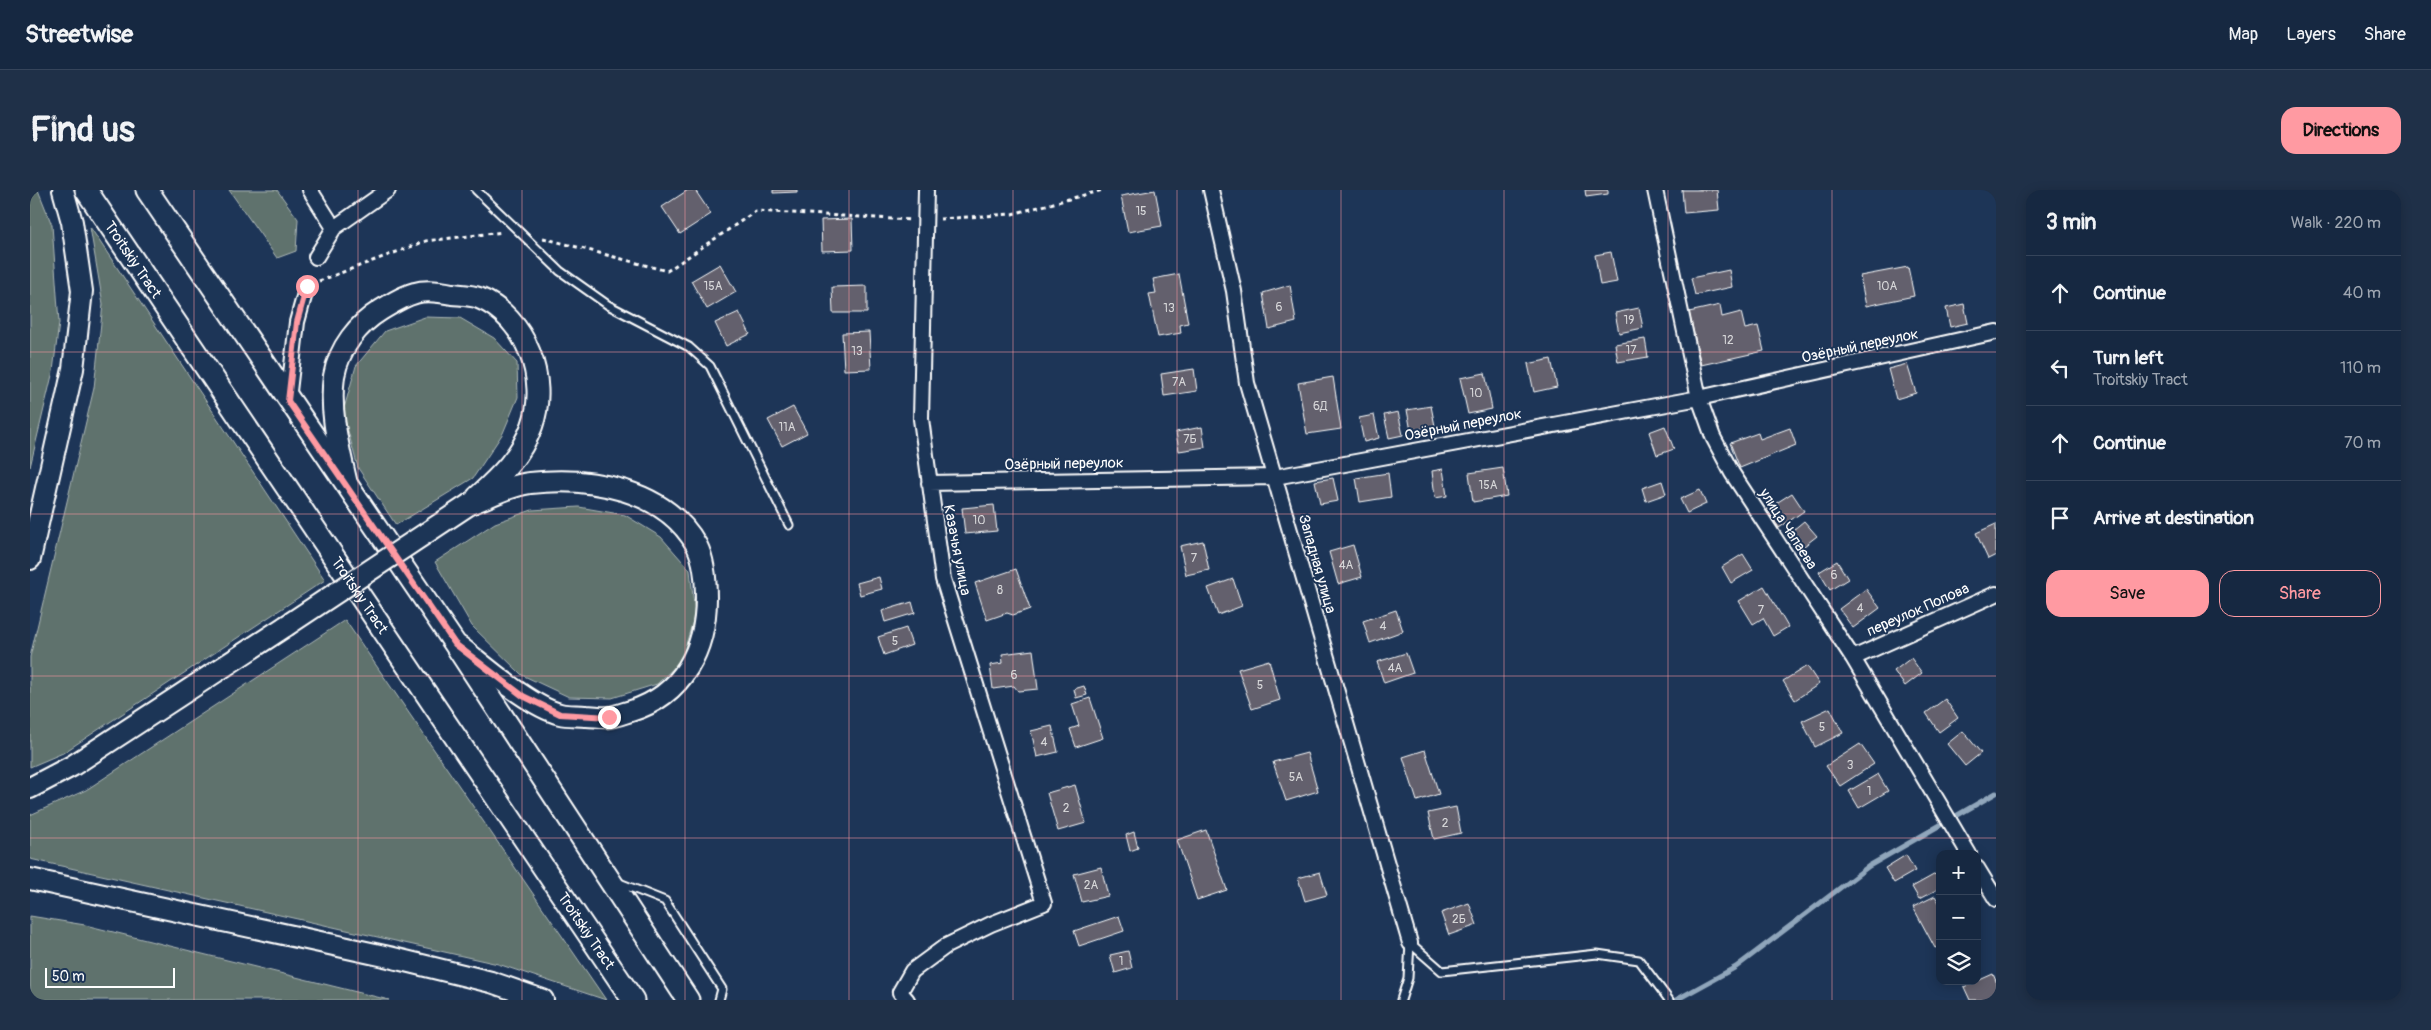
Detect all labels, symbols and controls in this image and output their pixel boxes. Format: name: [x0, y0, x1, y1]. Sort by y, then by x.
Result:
text: Streetwise: [25, 20, 133, 49]
text: Map: [2229, 23, 2258, 46]
text: Layers: [2286, 23, 2336, 46]
text: Share: [2364, 23, 2406, 46]
button: Directions: [2281, 107, 2401, 154]
text: Find us: [30, 108, 135, 152]
house number: 15: [1135, 204, 1147, 219]
text: 3 min: [2046, 209, 2096, 236]
text: Walk · 220 m: [2291, 213, 2381, 233]
street label: Troitskiy Tract: [100, 217, 166, 303]
route start: [296, 275, 319, 298]
house number: 15А: [704, 279, 723, 294]
house number: 10А: [1877, 279, 1898, 294]
icon: ahead: [2046, 279, 2074, 307]
text: Continue: [2093, 281, 2166, 305]
text: 40 m: [2343, 283, 2381, 303]
house number: 6: [1276, 300, 1283, 315]
house number: 13: [1163, 301, 1175, 316]
house number: 19: [1624, 313, 1634, 328]
street label: Озёрный переулок: [1800, 324, 1920, 368]
house number: 12: [1722, 333, 1734, 348]
house number: 17: [1625, 343, 1637, 358]
house number: 13: [851, 344, 863, 359]
text: Turn left: [2093, 346, 2163, 370]
icon: left: [2046, 354, 2074, 382]
text: 110 m: [2340, 358, 2381, 378]
text: Troitskiy Tract: [2093, 370, 2188, 390]
house number: 7А: [1172, 375, 1186, 390]
house number: 10: [1470, 386, 1482, 401]
house number: 6Д: [1313, 399, 1328, 414]
street label: Озёрный переулок: [1403, 404, 1524, 446]
house number: 11А: [778, 420, 796, 435]
icon: ahead: [2046, 429, 2074, 457]
text: Continue: [2093, 431, 2166, 455]
house number: 7Б: [1183, 432, 1197, 447]
text: 70 m: [2344, 433, 2381, 453]
street label: Озёрный переулок: [1004, 453, 1124, 475]
house number: 15А: [1479, 478, 1498, 493]
street label: улица Чапаева: [1754, 484, 1821, 573]
street label: Казачья улица: [939, 503, 975, 597]
icon: arrive: [2046, 504, 2074, 532]
text: Arrive at destination: [2093, 506, 2254, 530]
street label: Западная улица: [1294, 512, 1340, 616]
house number: 10: [973, 513, 985, 528]
house number: 7: [1191, 551, 1198, 566]
street label: Troitskiy Tract: [327, 553, 393, 638]
house number: 4А: [1339, 558, 1354, 573]
house number: 6: [1831, 568, 1838, 583]
button: Save: [2046, 570, 2209, 617]
button: Share: [2219, 570, 2381, 617]
street label: переулок Попова: [1864, 579, 1972, 641]
house number: 8: [997, 583, 1003, 598]
house number: 4: [1857, 601, 1864, 616]
house number: 7: [1758, 603, 1765, 618]
house number: 4: [1380, 619, 1387, 634]
house number: 5: [892, 634, 898, 649]
house number: 4А: [1388, 661, 1403, 676]
house number: 6: [1011, 668, 1018, 683]
house number: 5: [1257, 678, 1263, 693]
route end: [598, 706, 621, 729]
house number: 5: [1819, 720, 1825, 735]
house number: 4: [1041, 735, 1048, 750]
house number: 3: [1847, 758, 1854, 773]
house number: 5А: [1289, 770, 1303, 785]
house number: 1: [1867, 784, 1871, 799]
house number: 2: [1063, 801, 1070, 816]
house number: 2: [1442, 816, 1449, 831]
map controls: [1936, 850, 1981, 985]
button: +: [1936, 850, 1981, 895]
house number: 2А: [1084, 878, 1098, 893]
street label: Troitskiy Tract: [554, 889, 620, 974]
button: −: [1936, 895, 1981, 940]
house number: 2Б: [1452, 912, 1466, 927]
button: layers: [1936, 940, 1981, 985]
house number: 1: [1119, 954, 1123, 969]
scale bar: [45, 965, 175, 988]
text: 50 m: [52, 968, 85, 985]

